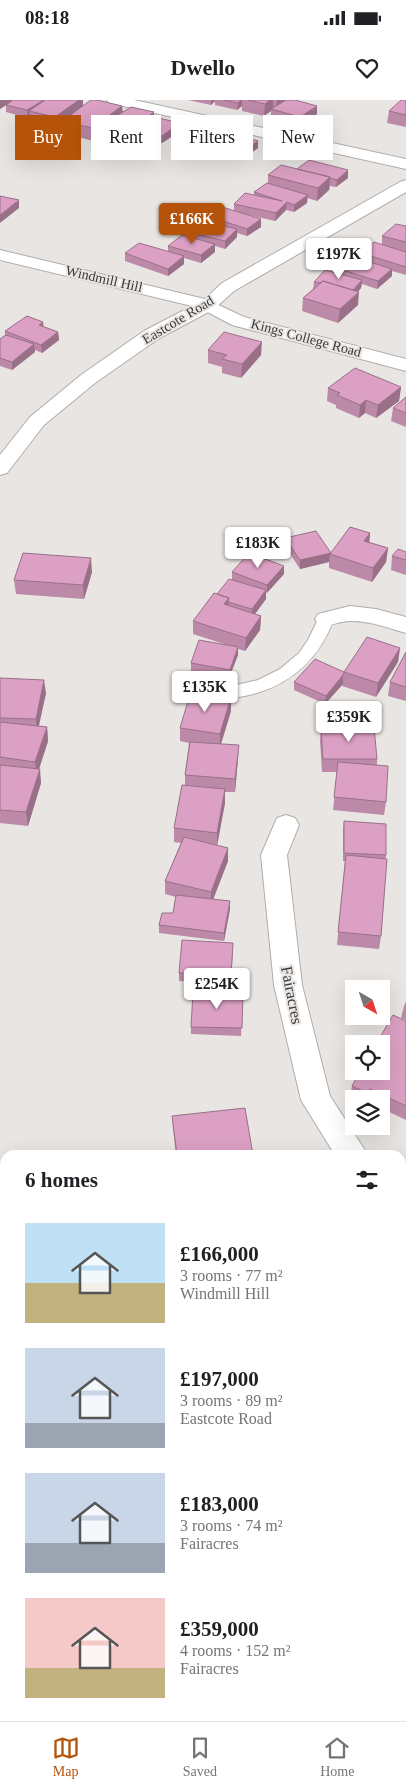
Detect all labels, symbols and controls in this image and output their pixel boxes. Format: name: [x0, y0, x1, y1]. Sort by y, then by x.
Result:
text: 08:18: [25, 7, 69, 28]
icon: back: [25, 54, 53, 82]
icon: heart: [353, 54, 381, 82]
text: Dwello: [171, 55, 235, 80]
chip: Buy: [15, 115, 81, 160]
chip: Rent: [91, 115, 161, 160]
chip: Filters: [171, 115, 253, 160]
chip: New: [263, 115, 333, 160]
pin: £166K: [157, 202, 227, 245]
text: £166K: [170, 210, 214, 227]
pin: £197K: [304, 238, 374, 280]
text: £197K: [317, 245, 361, 262]
street label: Windmill Hill: [64, 263, 144, 295]
street label: Eastcote Road: [140, 293, 216, 347]
street label: Kings College Road: [249, 316, 363, 360]
pin: £183K: [223, 526, 293, 569]
text: £183K: [236, 534, 280, 551]
pin: £135K: [170, 670, 240, 713]
text: £135K: [183, 678, 227, 695]
pin: £359K: [314, 700, 384, 743]
text: £359K: [327, 708, 371, 725]
street label: Fairacres: [278, 965, 306, 1025]
pin: £254K: [182, 968, 252, 1010]
text: £254K: [195, 975, 239, 992]
north arrow: [345, 980, 390, 1025]
map controls: [345, 980, 390, 1135]
button: locate: [345, 1035, 390, 1080]
button: layers: [345, 1090, 390, 1135]
icon: filters: [353, 1166, 381, 1194]
text: 6 homes: [25, 1168, 98, 1192]
text: £166,000: [180, 1242, 259, 1266]
icon: home: [65, 1243, 125, 1303]
text: 3 rooms · 77 m²: [180, 1267, 283, 1284]
text: Windmill Hill: [180, 1285, 270, 1302]
text: £197,000: [180, 1367, 259, 1391]
icon: home: [65, 1368, 125, 1428]
text: 3 rooms · 89 m²: [180, 1392, 283, 1409]
text: Eastcote Road: [180, 1410, 272, 1427]
text: £183,000: [180, 1492, 259, 1516]
icon: home: [65, 1493, 125, 1553]
text: 3 rooms · 74 m²: [180, 1517, 283, 1534]
text: Fairacres: [180, 1535, 239, 1552]
text: £359,000: [180, 1617, 259, 1641]
icon: home: [65, 1618, 125, 1678]
text: 4 rooms · 152 m²: [180, 1642, 291, 1659]
text: Fairacres: [180, 1660, 239, 1677]
tab: Map: [52, 1734, 80, 1780]
tab: Saved: [183, 1734, 217, 1780]
tab: Home: [320, 1734, 354, 1780]

